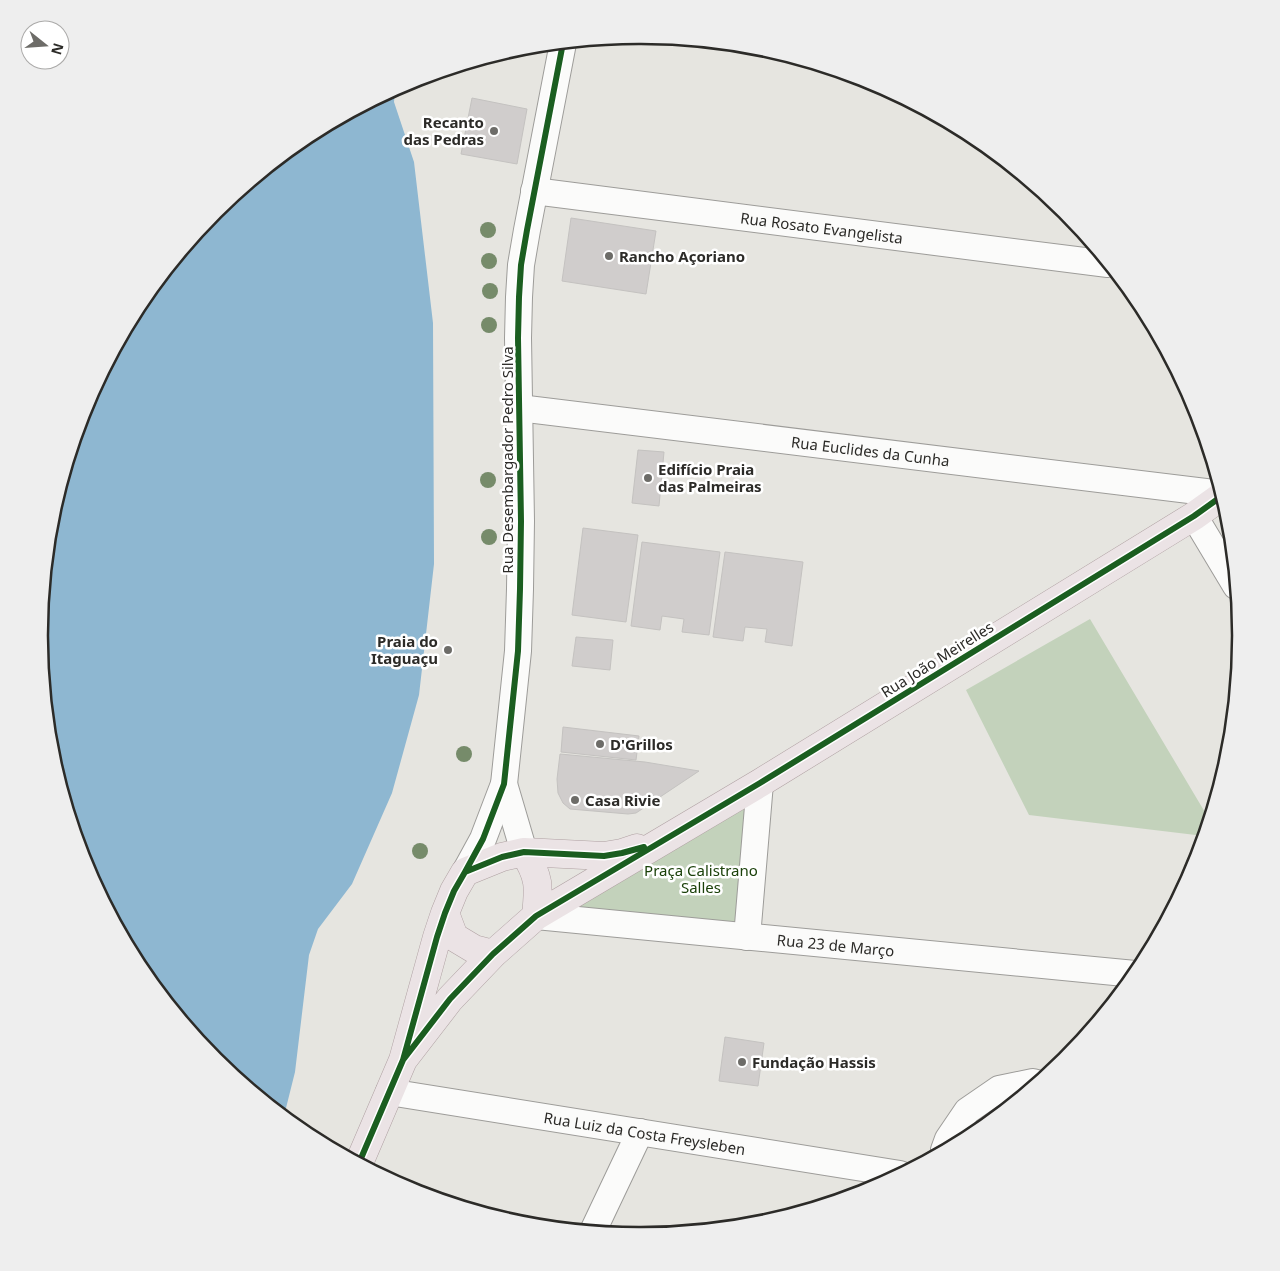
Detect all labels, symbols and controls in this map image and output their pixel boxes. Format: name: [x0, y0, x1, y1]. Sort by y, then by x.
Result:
north arrow: [20, 20, 70, 70]
text: N: [47, 41, 69, 57]
place label: Recanto das Pedras: [403, 112, 484, 149]
marker: Recanto das Pedras: [488, 125, 500, 137]
street label: Rua Rosato Evangelista: [739, 207, 904, 248]
place label: Rancho Açoriano: [619, 246, 745, 266]
marker: Rancho Açoriano: [603, 250, 615, 262]
street label: Rua Desembargador Pedro Silva: [497, 346, 517, 574]
street label: Rua Euclides da Cunha: [790, 431, 951, 471]
place label: Edifício Praia das Palmeiras: [658, 459, 762, 496]
marker: Edifício Praia das Palmeiras: [642, 472, 654, 484]
street label: Rua João Meirelles: [877, 616, 997, 702]
place label: Praia do Itaguaçu: [371, 631, 438, 668]
marker: Praia do Itaguaçu: [442, 644, 454, 656]
place label: D'Grillos: [610, 734, 673, 754]
marker: D'Grillos: [594, 738, 606, 750]
place label: Casa Rivie: [585, 790, 660, 810]
marker: Casa Rivie: [569, 794, 581, 806]
park label: Praça Calistrano Salles: [644, 860, 758, 897]
street label: Rua 23 de Março: [776, 929, 895, 961]
place label: Fundação Hassis: [752, 1052, 876, 1072]
marker: Fundação Hassis: [736, 1056, 748, 1068]
street label: Rua Luiz da Costa Freysleben: [542, 1107, 747, 1159]

